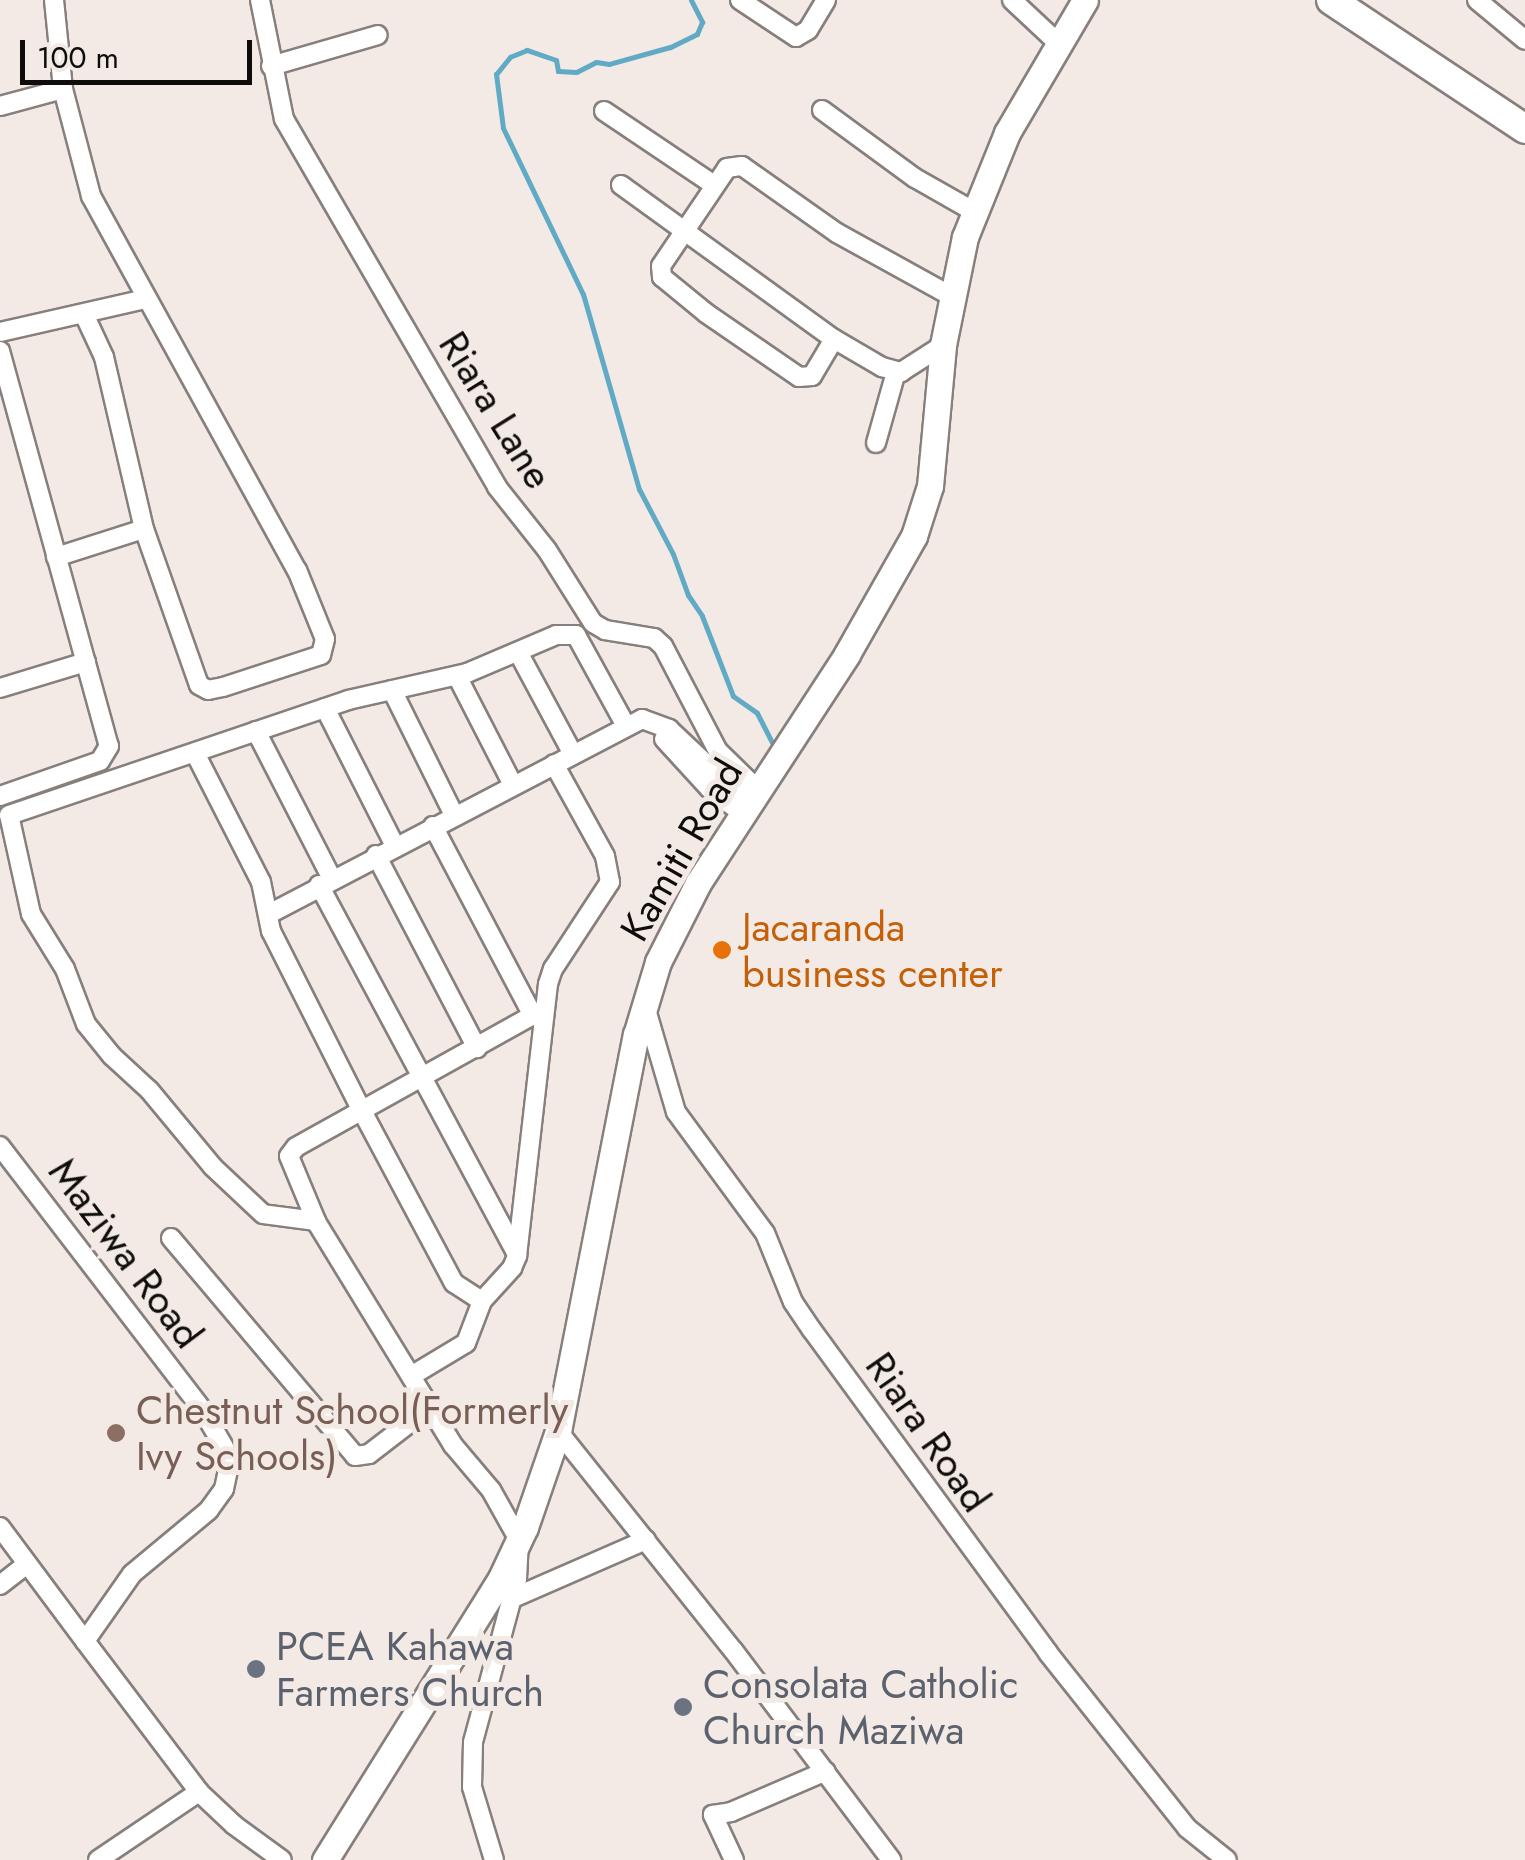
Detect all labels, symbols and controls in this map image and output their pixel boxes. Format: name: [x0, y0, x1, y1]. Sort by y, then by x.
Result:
scale bar: [25, 20, 258, 82]
text: 100 m: [37, 36, 119, 79]
street label: Riara Lane: [429, 323, 563, 497]
street label: Kamiti Road: [610, 751, 752, 949]
place label: Jacaranda business center: [742, 903, 1003, 997]
marker: Jacaranda business center: [711, 939, 733, 961]
street label: Maziwa Road: [39, 1149, 213, 1357]
street label: Riara Road: [856, 1343, 1000, 1521]
place label: Chestnut School(Formerly Ivy Schools): [136, 1386, 568, 1480]
marker: Chestnut School(Formerly Ivy Schools): [105, 1422, 127, 1444]
place label: PCEA Kahawa Farmers Church: [276, 1622, 544, 1716]
marker: PCEA Kahawa Farmers Church: [245, 1658, 267, 1680]
place label: Consolata Catholic Church Maziwa: [703, 1660, 1018, 1754]
marker: Consolata Catholic Church Maziwa: [672, 1696, 694, 1718]

